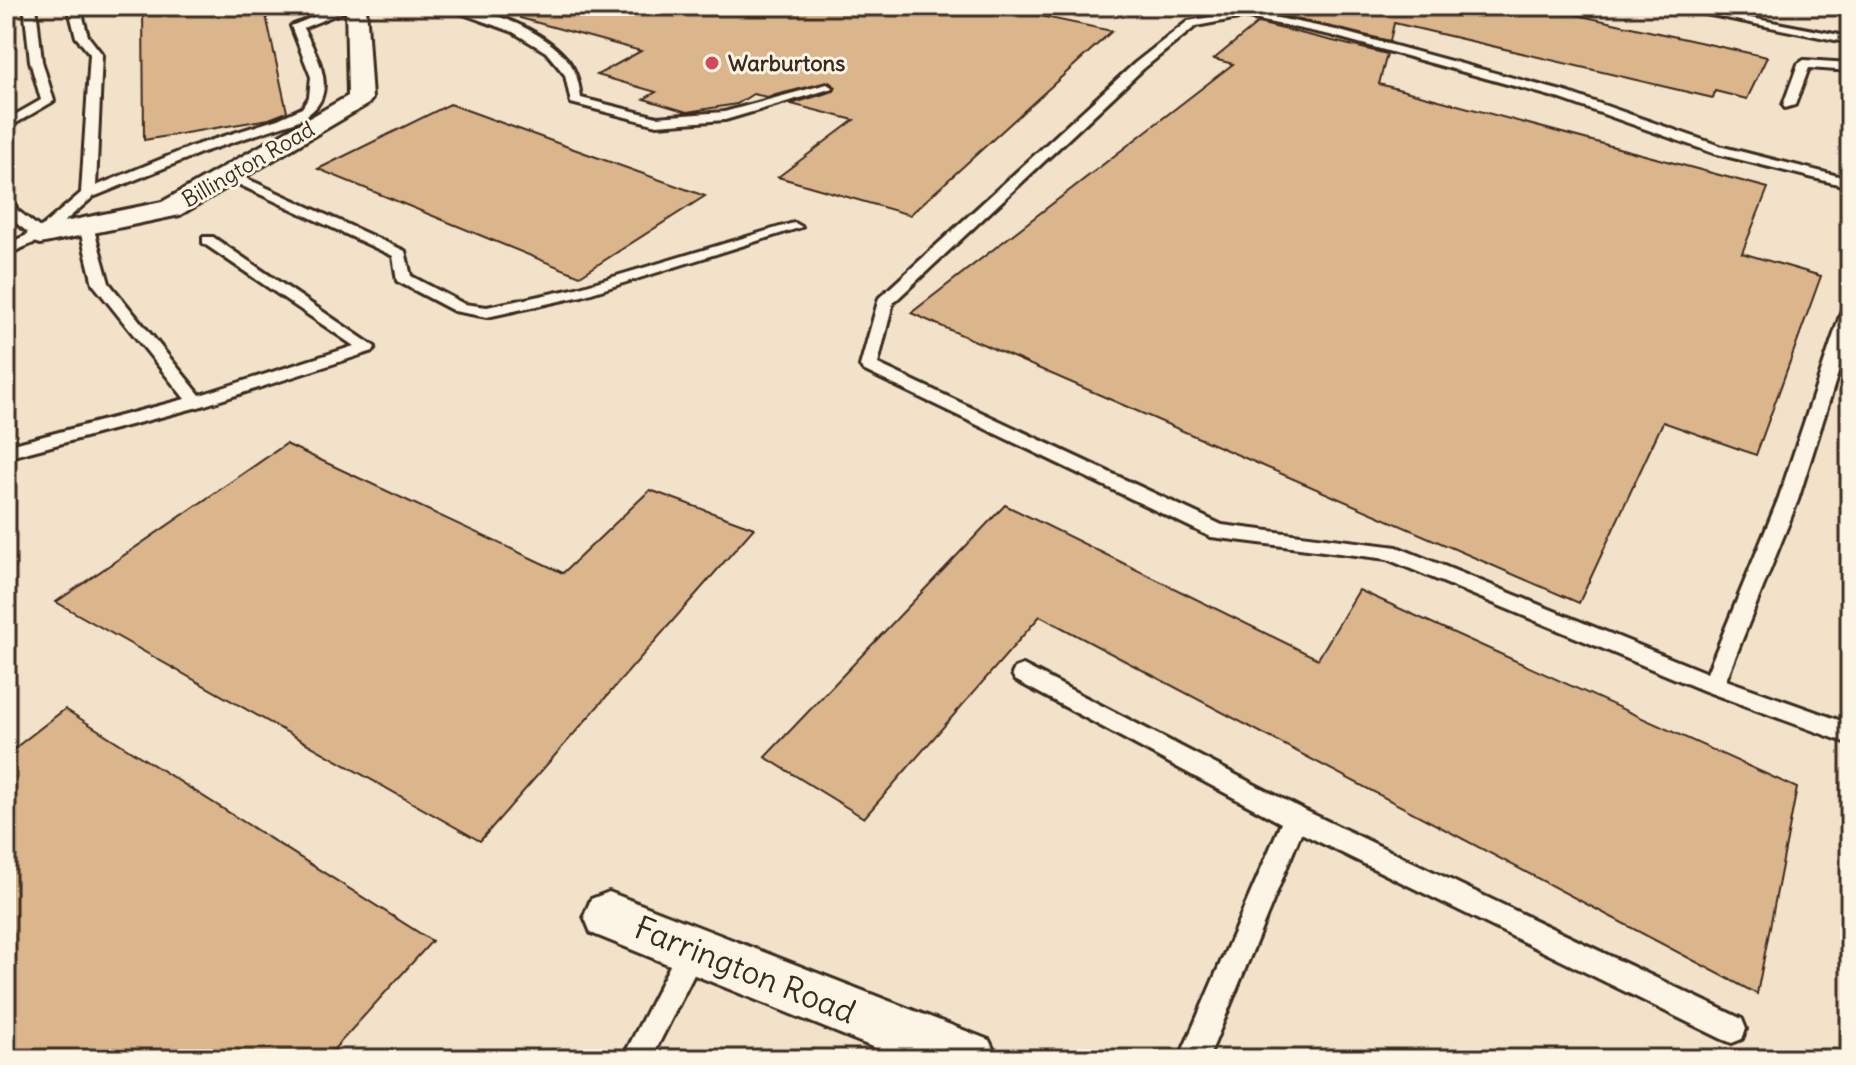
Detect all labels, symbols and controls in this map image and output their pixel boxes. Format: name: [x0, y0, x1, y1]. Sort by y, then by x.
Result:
place label: Warburtons: [728, 49, 845, 77]
marker: Warburtons: [703, 54, 721, 72]
street label: Billington Road: [177, 115, 319, 213]
street label: Farrington Road: [629, 907, 862, 1032]

